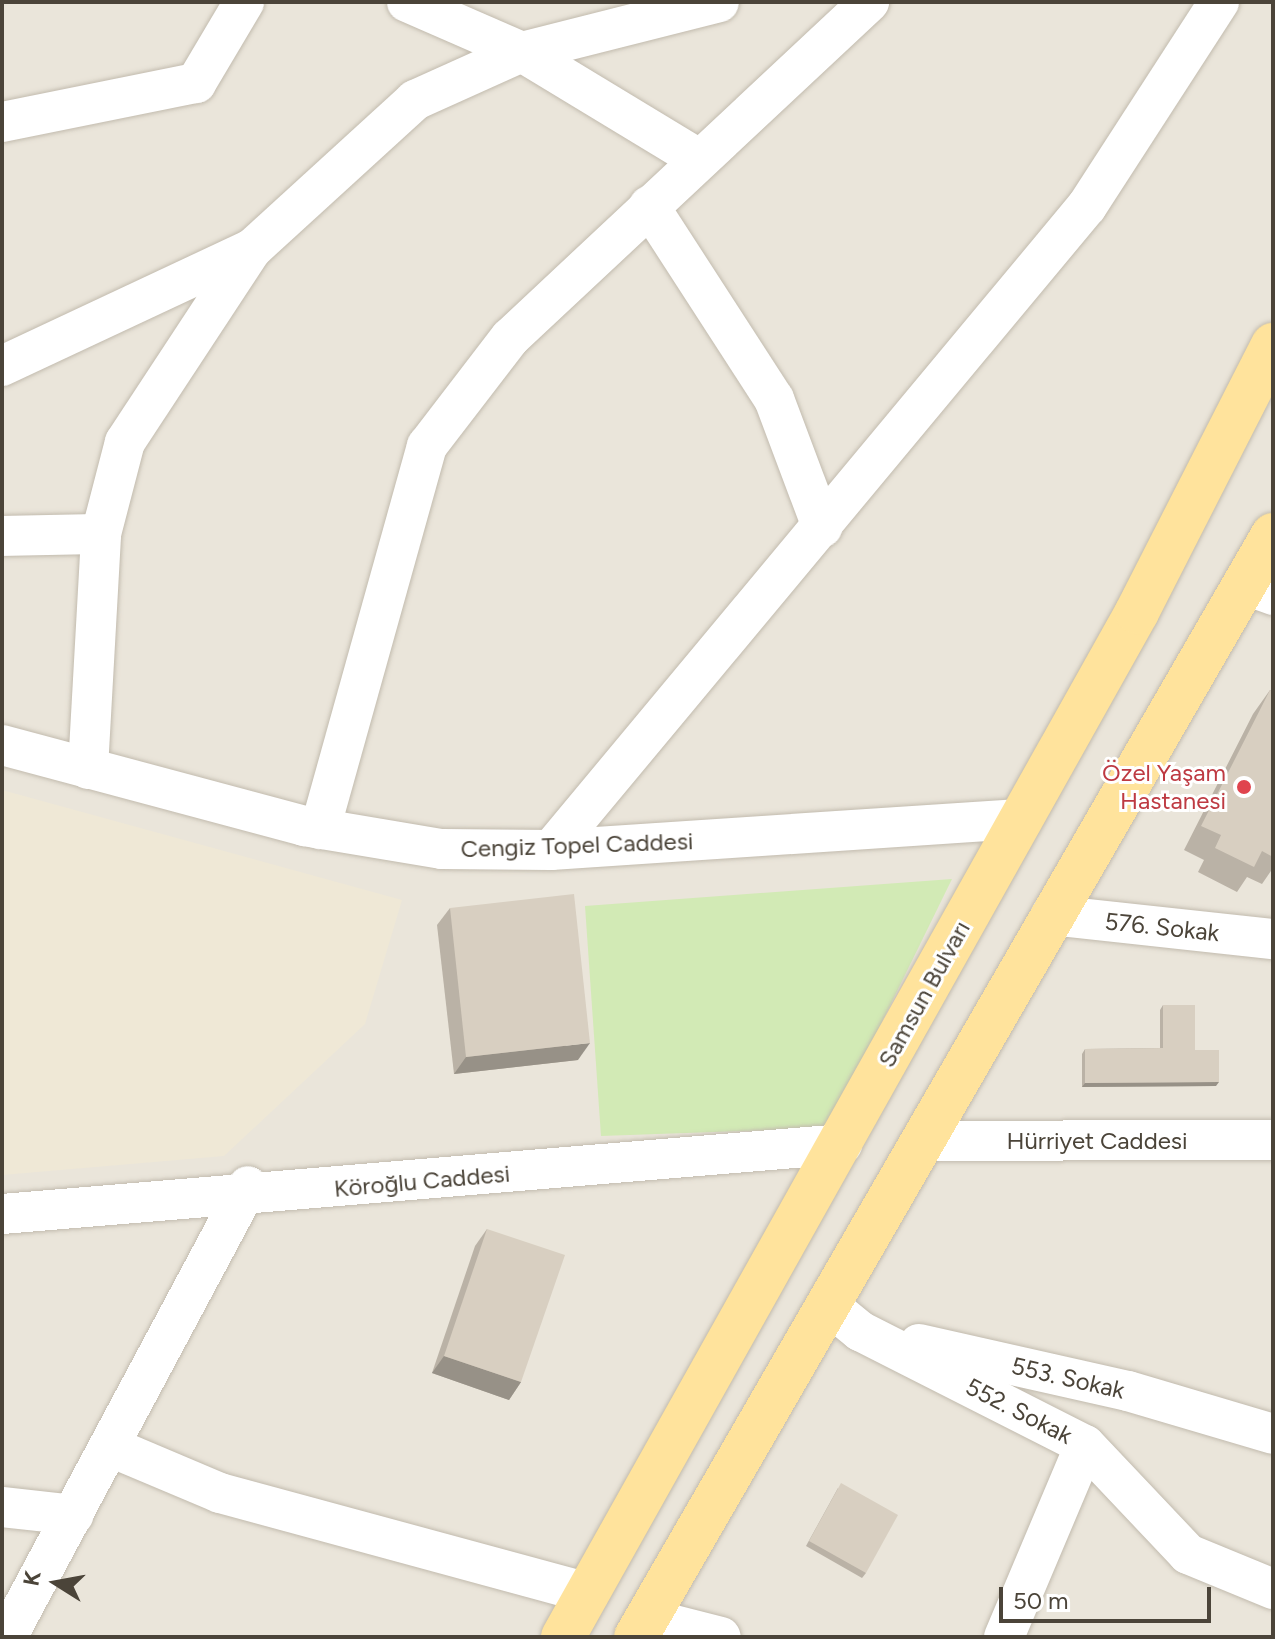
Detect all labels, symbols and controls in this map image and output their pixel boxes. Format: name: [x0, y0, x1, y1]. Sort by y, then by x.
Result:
place label: Özel Yaşam Hastanesi: [1102, 759, 1226, 815]
marker: Özel Yaşam Hastanesi: [1233, 776, 1255, 798]
street label: Cengiz Topel Caddesi: [460, 827, 694, 863]
street label: 576. Sokak: [1103, 907, 1221, 947]
street label: Samsun Bulvarı: [872, 916, 976, 1072]
street label: Hürriyet Caddesi: [1006, 1127, 1188, 1155]
street label: Köroğlu Caddesi: [333, 1159, 511, 1203]
street label: 553. Sokak: [1008, 1351, 1128, 1405]
street label: 552. Sokak: [961, 1372, 1077, 1450]
north arrow: [16, 1543, 96, 1623]
text: K: [17, 1569, 47, 1588]
scale bar: [1003, 1571, 1215, 1621]
text: 50 m: [1013, 1586, 1069, 1615]

